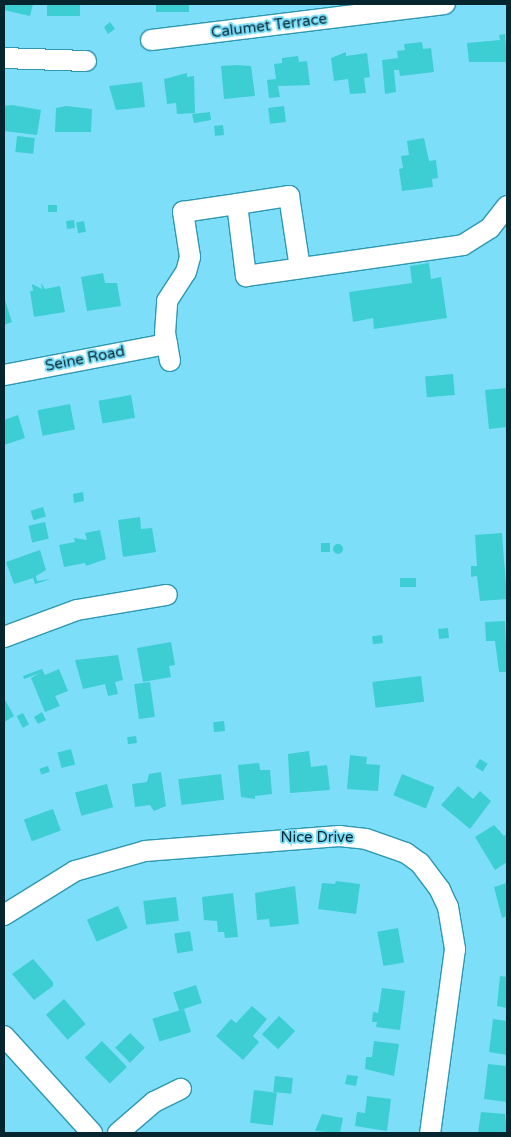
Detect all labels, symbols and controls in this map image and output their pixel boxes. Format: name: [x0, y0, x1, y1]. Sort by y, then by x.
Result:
street label: Calumet Terrace: [210, 10, 328, 42]
street label: Seine Road: [44, 342, 126, 376]
street label: Nice Drive: [281, 829, 353, 847]

